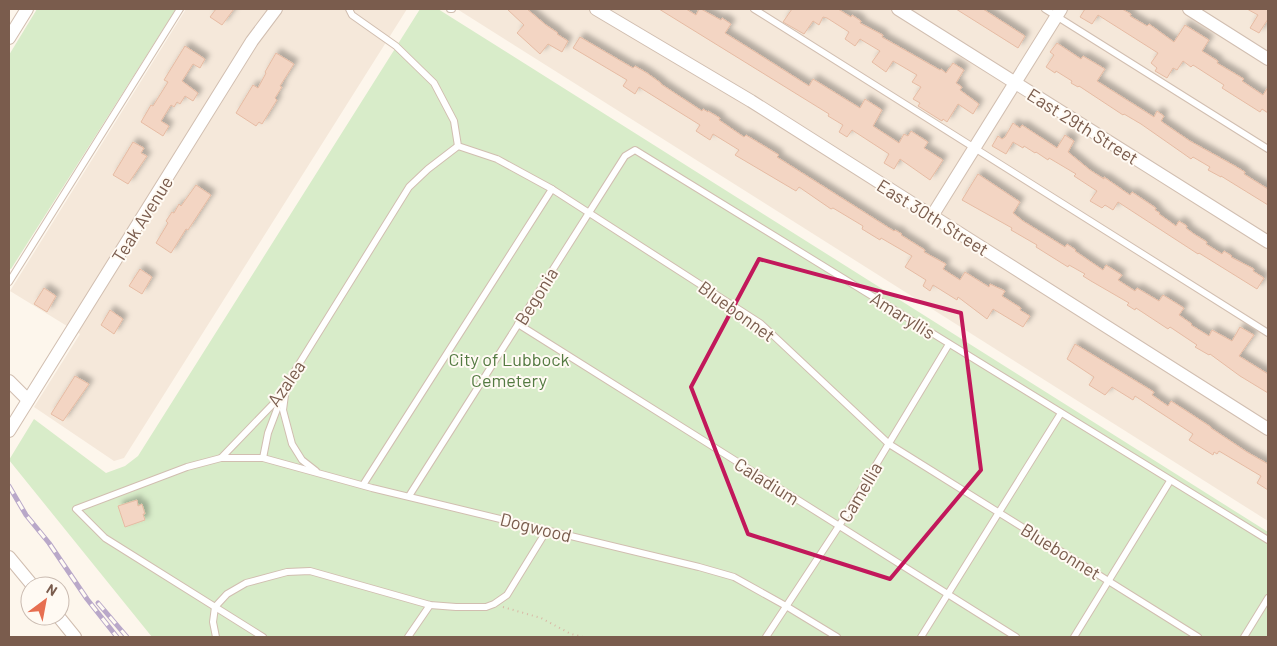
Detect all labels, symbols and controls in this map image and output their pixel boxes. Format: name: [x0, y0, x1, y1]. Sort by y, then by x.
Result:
street label: East 29th Street: [1023, 83, 1143, 169]
street label: Teak Avenue: [107, 172, 177, 266]
street label: East 30th Street: [873, 174, 993, 260]
street label: Begonia: [510, 263, 562, 329]
street label: Bluebonnet: [694, 276, 780, 346]
street label: Amaryllis: [867, 287, 939, 343]
park label: City of Lubbock Cemetery: [448, 348, 570, 391]
street label: Azalea: [262, 356, 310, 410]
street label: Caladium: [731, 453, 803, 509]
street label: Camellia: [833, 458, 887, 526]
street label: Dogwood: [498, 508, 574, 546]
street label: Bluebonnet: [1017, 518, 1105, 584]
north arrow: [20, 576, 70, 626]
text: N: [44, 580, 61, 599]

